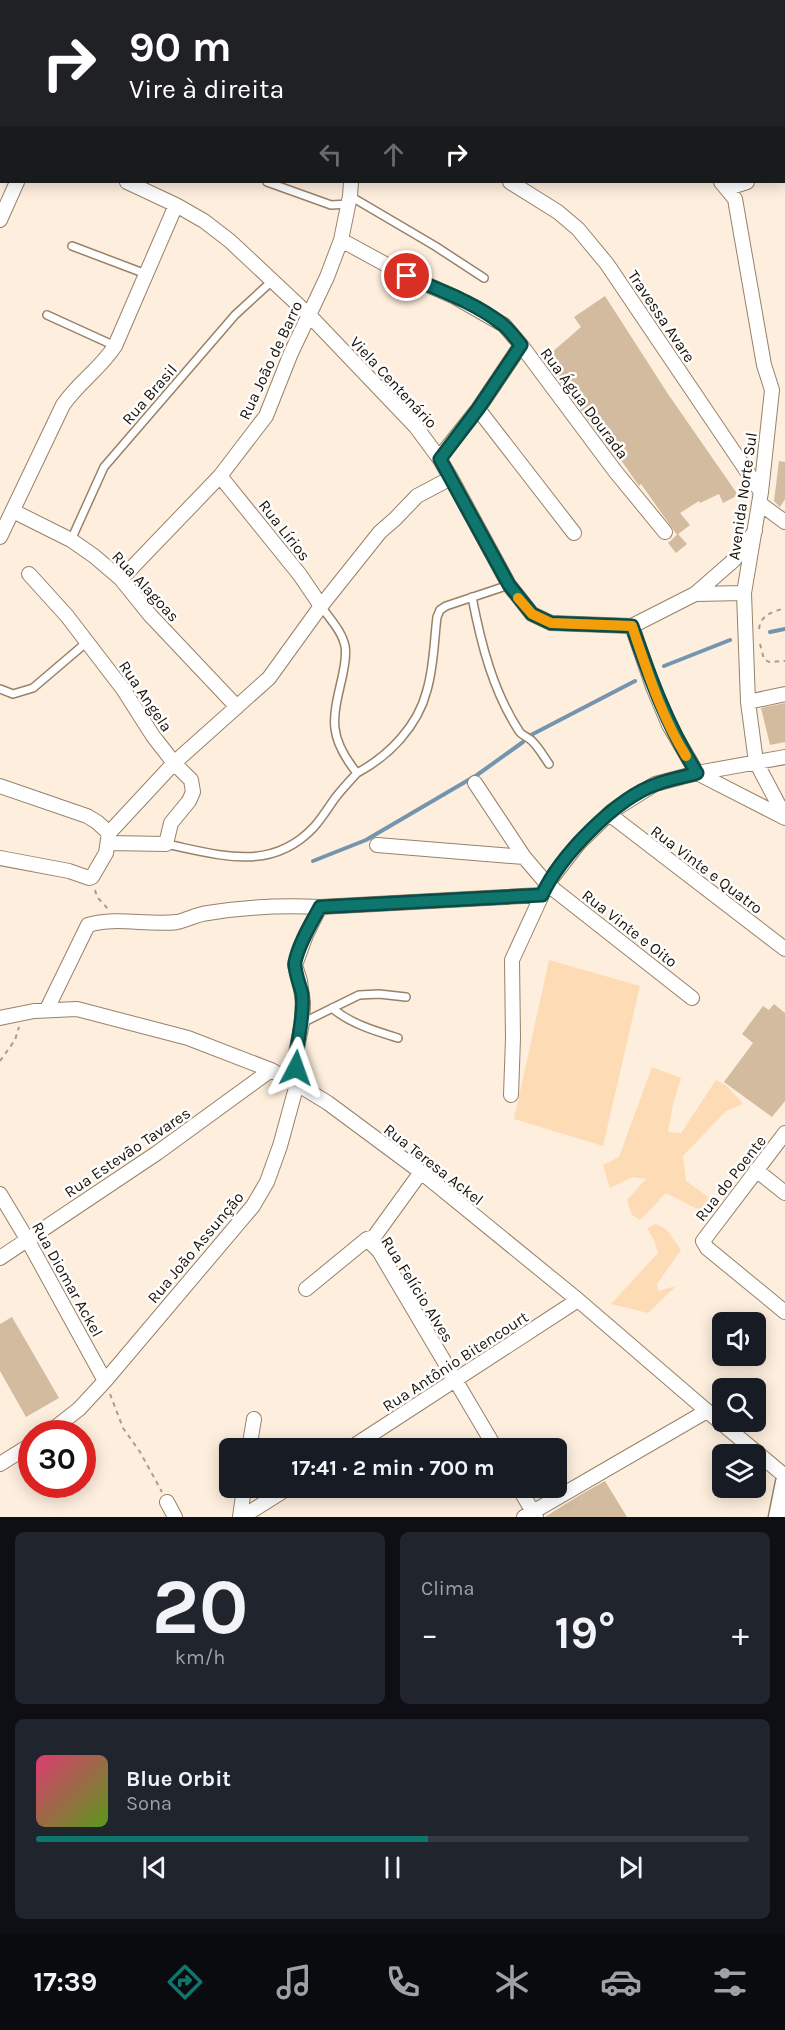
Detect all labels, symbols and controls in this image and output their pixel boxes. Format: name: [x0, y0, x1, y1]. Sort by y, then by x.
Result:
text: 90 m: [129, 22, 232, 72]
icon: right: [30, 24, 108, 102]
text: Vire à direita: [129, 73, 284, 105]
icon: left: [314, 138, 347, 171]
icon: ahead: [377, 138, 410, 171]
icon: right: [440, 138, 473, 171]
pin: [381, 250, 432, 301]
icon: arrive: [390, 259, 423, 292]
street label: Travessa Avare: [624, 267, 699, 366]
street label: Rua João de Barro: [235, 298, 306, 423]
street label: Viela Centenário: [346, 332, 441, 432]
street label: Rua Água Dourada: [537, 344, 633, 463]
street label: Rua Brasil: [118, 360, 181, 429]
street label: Avenida Norte Sul: [724, 431, 761, 561]
street label: Rua Lírios: [255, 496, 314, 565]
street label: Rua Alagoas: [108, 547, 183, 626]
street label: Rua Angela: [115, 657, 176, 735]
street label: Rua Vinte e Quatro: [647, 821, 766, 918]
street label: Rua Vinte e Oito: [578, 885, 681, 971]
position arrow: [264, 1036, 328, 1100]
street label: Rua Estevão Tavares: [61, 1103, 194, 1202]
street label: Rua Teresa Ackel: [380, 1120, 487, 1209]
street label: Rua do Poente: [691, 1132, 770, 1225]
street label: Rua João Assunção: [143, 1188, 248, 1307]
street label: Rua Diomar Ackel: [28, 1218, 107, 1340]
street label: Rua Felício Alves: [377, 1233, 458, 1346]
street label: Rua Antônio Bitencourt: [379, 1307, 532, 1416]
map controls: [712, 1312, 766, 1498]
button: sound: [712, 1312, 766, 1366]
button: search: [712, 1378, 766, 1432]
speed limit sign: 30: [18, 1420, 96, 1498]
button: layers: [712, 1444, 766, 1498]
text: 17:41 · 2 min · 700 m: [291, 1455, 495, 1481]
text: 20: [152, 1561, 248, 1653]
text: Clima: [421, 1577, 475, 1600]
text: 19°: [555, 1607, 615, 1659]
text: −: [421, 1615, 438, 1653]
text: +: [732, 1615, 749, 1653]
text: km/h: [175, 1646, 225, 1669]
text: Blue Orbit: [126, 1766, 231, 1792]
text: Sona: [126, 1792, 172, 1815]
icon: previous: [138, 1851, 171, 1884]
icon: pause: [376, 1851, 409, 1884]
icon: next: [614, 1851, 647, 1884]
icon: directions: [164, 1961, 206, 2003]
icon: music: [273, 1961, 315, 2003]
icon: phone: [382, 1961, 424, 2003]
icon: climate: [491, 1961, 533, 2003]
icon: car: [600, 1961, 642, 2003]
icon: filters: [709, 1961, 751, 2003]
text: 17:39: [34, 1966, 97, 1998]

